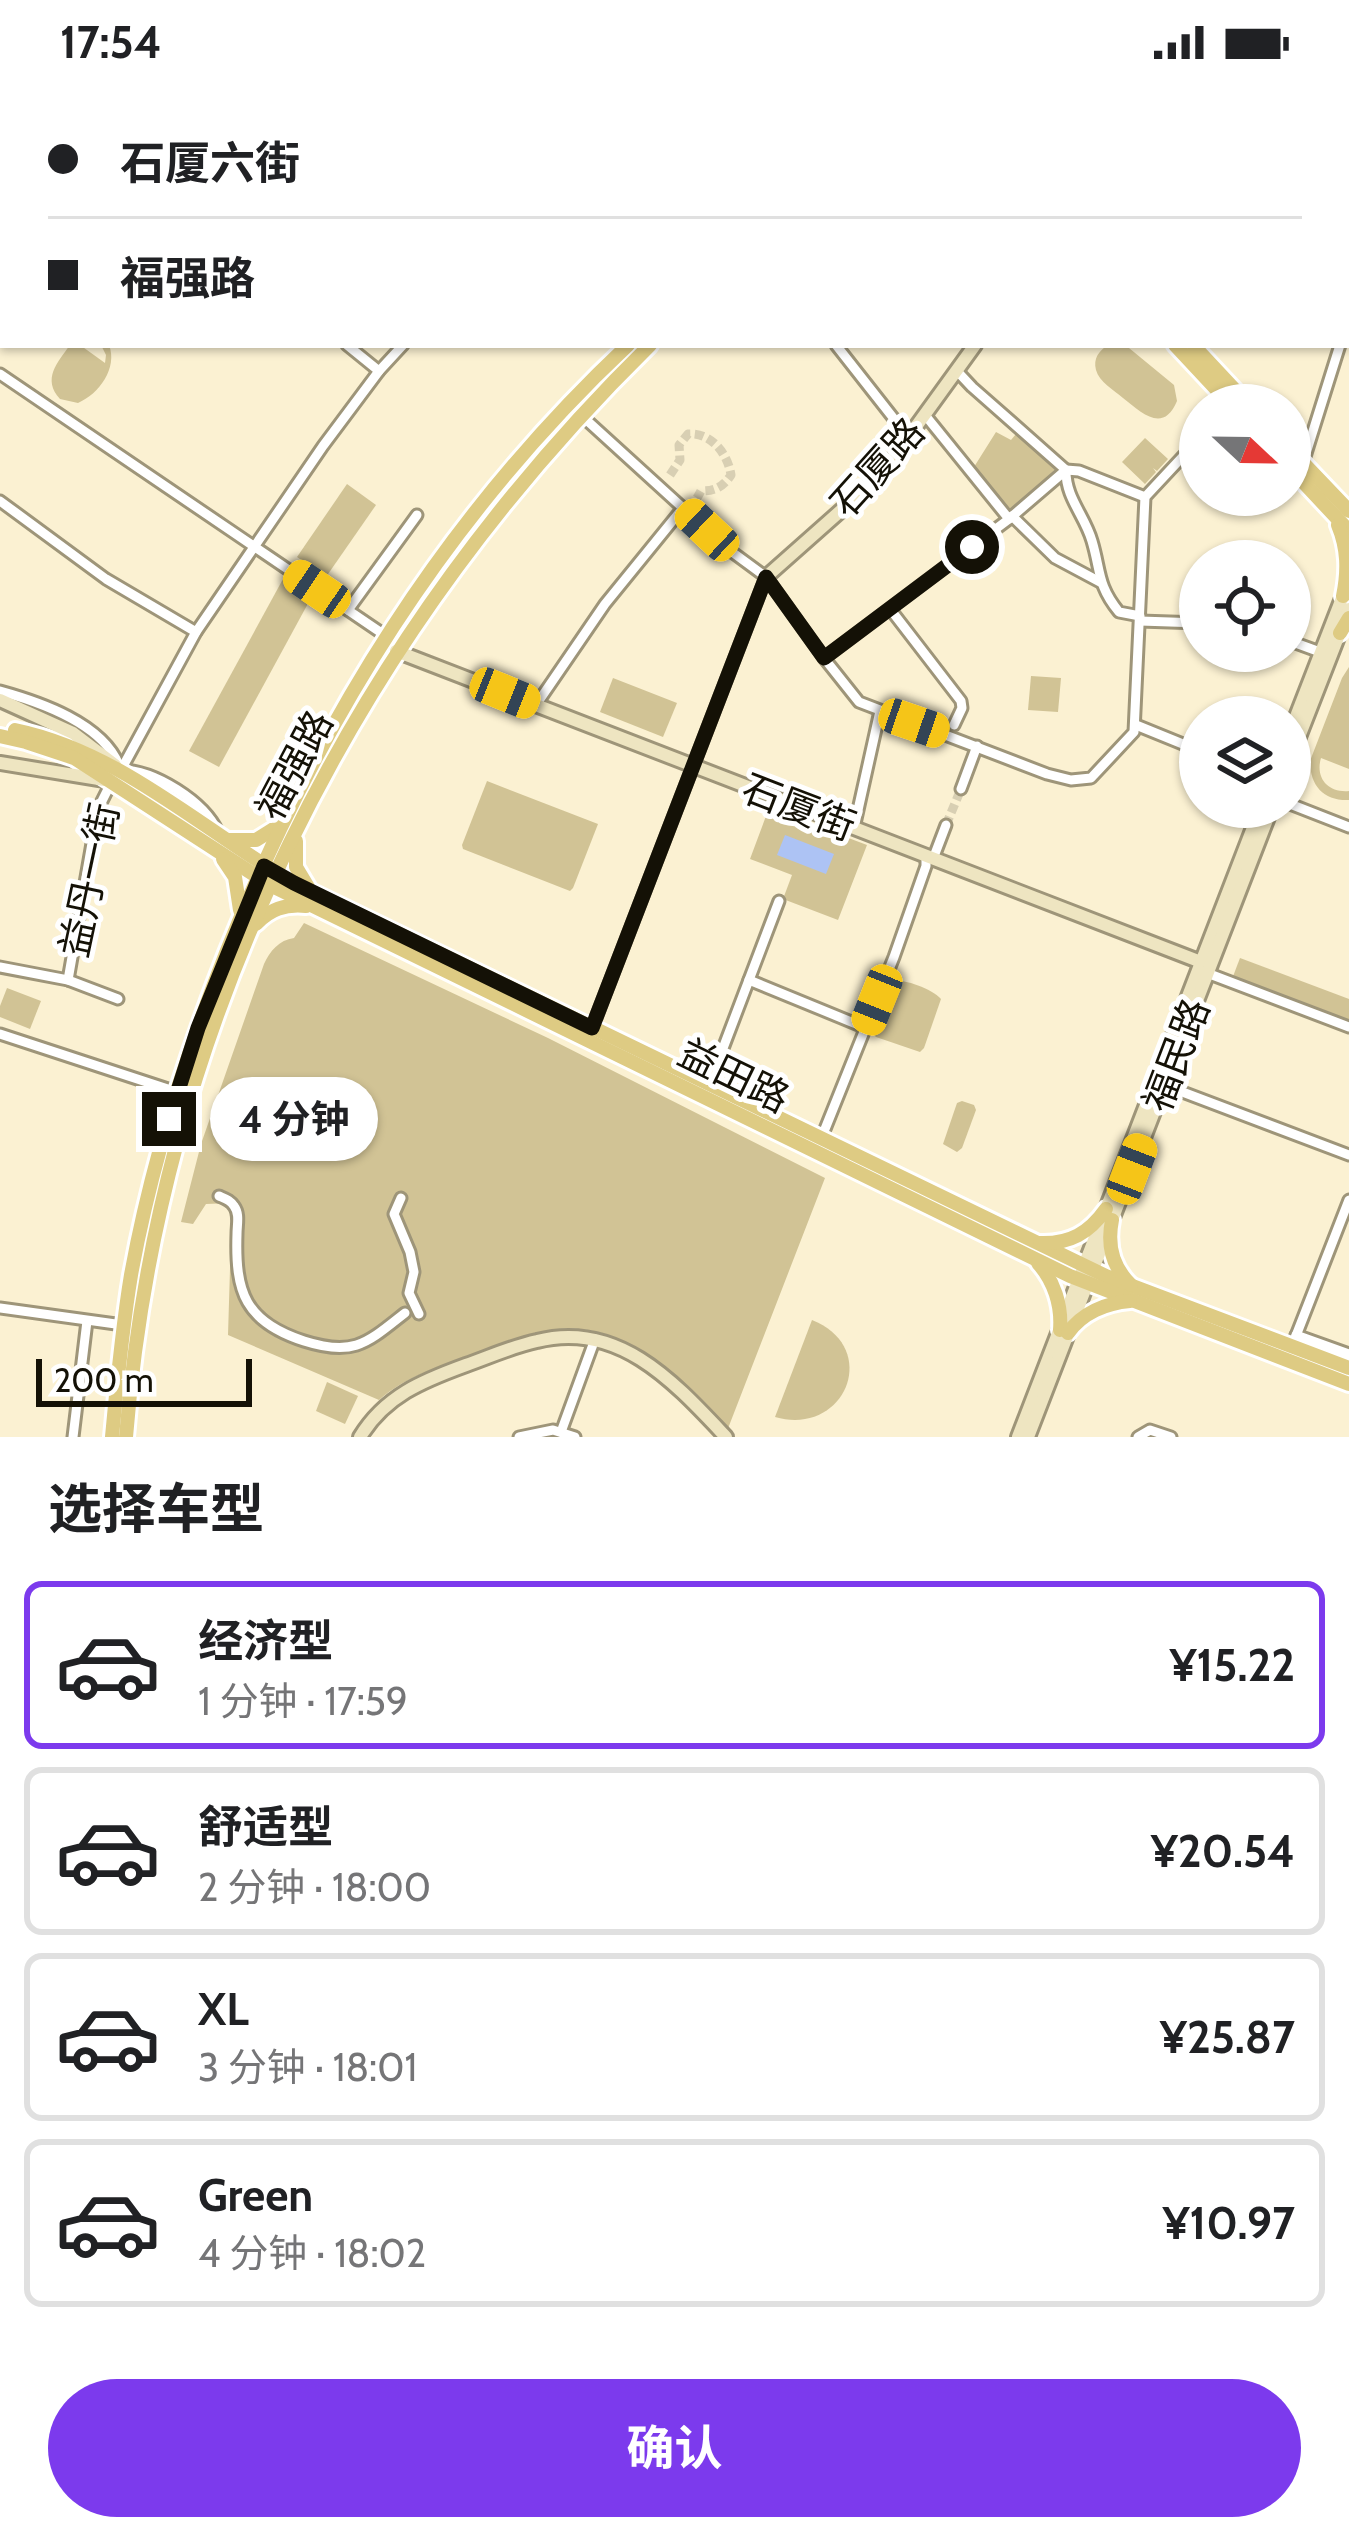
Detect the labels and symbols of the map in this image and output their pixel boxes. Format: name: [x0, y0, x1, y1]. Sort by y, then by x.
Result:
north arrow: [1179, 384, 1311, 516]
street label: 石厦路: [820, 407, 934, 527]
car: [668, 492, 746, 568]
route start: [945, 520, 999, 574]
car: [277, 554, 357, 624]
car: [465, 663, 545, 723]
car: [874, 694, 954, 752]
street label: 福强路: [245, 702, 343, 828]
street label: 石厦街: [736, 764, 862, 850]
street label: 益丹一街: [49, 799, 129, 961]
car: [847, 960, 907, 1040]
street label: 福民路: [1133, 992, 1219, 1118]
street label: 益田路: [671, 1028, 797, 1122]
callout: 4 分钟: [211, 1077, 379, 1161]
route end: [142, 1092, 196, 1146]
car: [1102, 1129, 1162, 1209]
scale bar: [36, 1353, 252, 1406]

